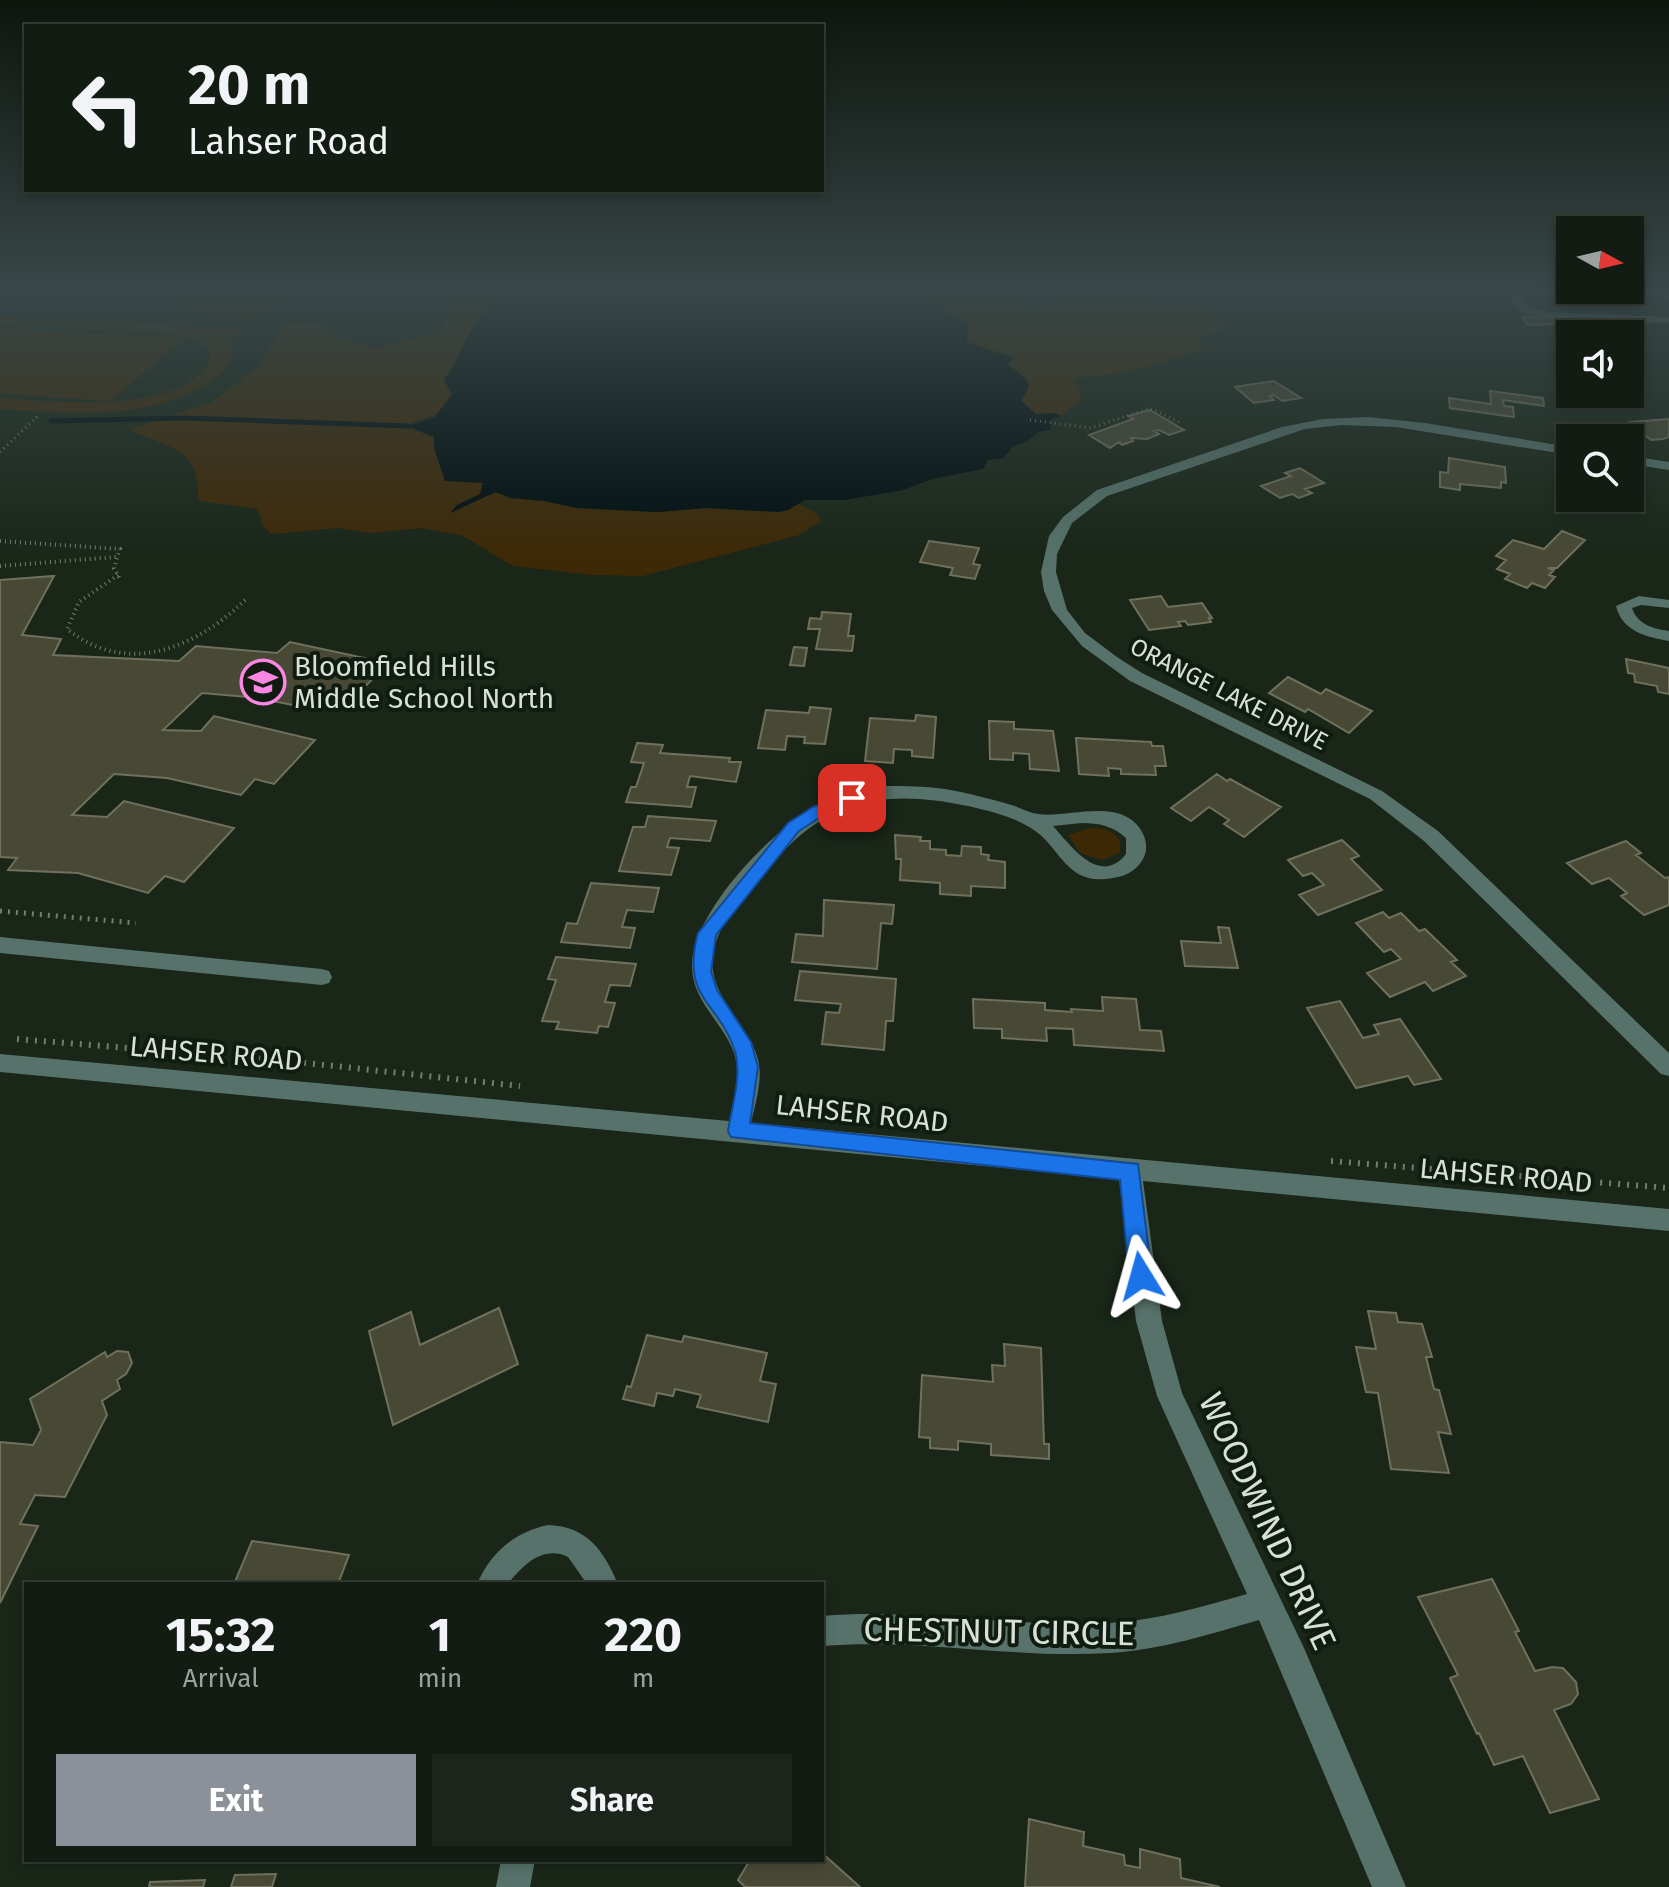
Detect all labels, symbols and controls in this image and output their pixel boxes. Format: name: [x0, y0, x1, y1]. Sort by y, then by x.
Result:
text: 20 m: [188, 52, 310, 119]
icon: left: [56, 56, 160, 160]
text: Lahser Road: [188, 120, 389, 164]
north arrow: [1556, 216, 1644, 304]
map controls: [1556, 216, 1644, 512]
button: sound: [1556, 320, 1644, 408]
button: search: [1556, 424, 1644, 512]
street label: ORANGE LAKE DRIVE: [1126, 632, 1332, 756]
place label: Bloomfield Hills Middle School North: [294, 650, 554, 715]
school or university icon: Bloomfield Hills Middle School North: [239, 658, 287, 706]
pin: [818, 764, 886, 832]
icon: arrive: [830, 776, 874, 820]
street label: LAHSER ROAD: [128, 1030, 304, 1077]
street label: LAHSER ROAD: [774, 1088, 950, 1139]
street label: LAHSER ROAD: [1418, 1152, 1594, 1199]
position arrow: [1099, 1234, 1183, 1318]
street label: WOODWIND DRIVE: [1190, 1386, 1345, 1656]
text: 15:32: [166, 1606, 276, 1664]
text: 1: [429, 1606, 451, 1664]
text: 220: [604, 1606, 682, 1664]
street label: CHESTNUT CIRCLE: [863, 1609, 1135, 1654]
text: Arrival: [183, 1663, 259, 1694]
text: min: [418, 1663, 462, 1694]
text: m: [632, 1663, 654, 1694]
button: Exit: [56, 1754, 416, 1846]
button: Share: [432, 1754, 792, 1846]

